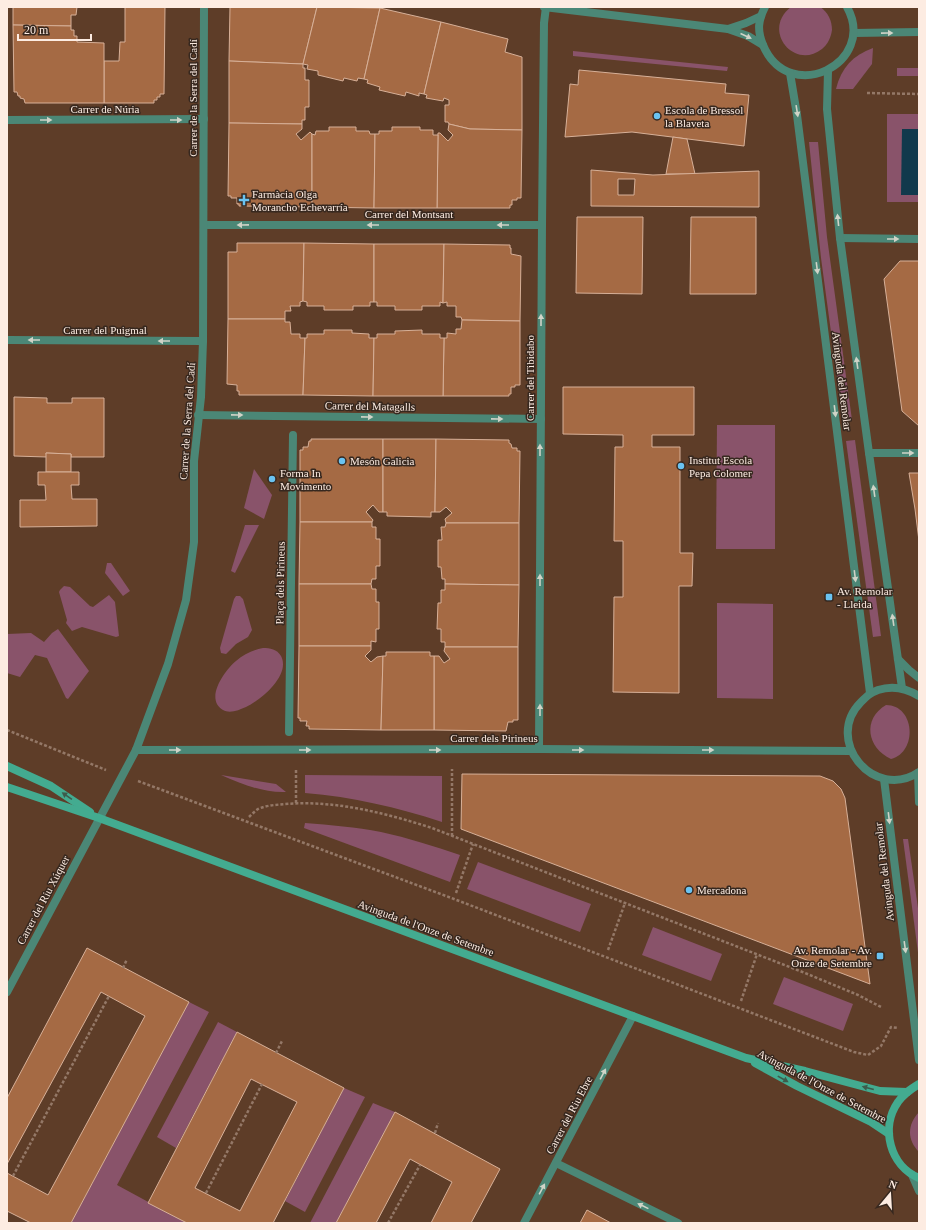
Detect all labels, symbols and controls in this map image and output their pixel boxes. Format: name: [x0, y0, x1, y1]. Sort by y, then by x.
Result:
scale bar: [18, 16, 91, 42]
text: 20 m: [24, 23, 49, 37]
one-way arrow: [881, 30, 894, 36]
one-way arrow: [741, 33, 752, 39]
street label: Carrer de la Serra del Cadí: [187, 39, 199, 157]
street label: Carrer de Núria: [70, 103, 140, 115]
place label: Escola de Bressol la Blaveta: [665, 104, 743, 129]
one-way arrow: [794, 105, 800, 117]
marker: Escola de Bressol la Blaveta: [652, 111, 662, 121]
one-way arrow: [40, 117, 53, 123]
one-way arrow: [170, 117, 183, 123]
place label: Farmàcia Olga Morancho Echevarría: [252, 188, 348, 213]
marker: Farmàcia Olga Morancho Echevarría: [239, 195, 249, 205]
street label: Carrer del Montsant: [365, 208, 453, 220]
one-way arrow: [835, 214, 841, 226]
one-way arrow: [236, 222, 249, 228]
one-way arrow: [366, 222, 379, 228]
one-way arrow: [496, 222, 509, 228]
one-way arrow: [887, 235, 899, 242]
one-way arrow: [814, 262, 820, 274]
one-way arrow: [538, 313, 544, 326]
street label: Carrer del Puigmal: [63, 324, 147, 336]
street label: Avinguda del Remolar: [830, 331, 854, 431]
street label: Carrer del Tibidabo: [524, 334, 536, 421]
one-way arrow: [27, 337, 40, 343]
one-way arrow: [157, 338, 170, 344]
one-way arrow: [854, 357, 860, 369]
street label: Carrer de la Serra del Cadí: [177, 362, 197, 480]
street label: Carrer del Matagalls: [325, 399, 415, 413]
one-way arrow: [831, 405, 838, 417]
one-way arrow: [231, 412, 244, 418]
one-way arrow: [361, 414, 374, 420]
one-way arrow: [491, 416, 504, 422]
one-way arrow: [537, 443, 543, 456]
one-way arrow: [902, 450, 915, 456]
place label: Institut Escola Pepa Colomer: [689, 454, 752, 479]
place label: Mesón Galicia: [350, 455, 415, 467]
marker: Mesón Galicia: [337, 456, 347, 466]
marker: Institut Escola Pepa Colomer: [676, 461, 686, 471]
place label: Forma In Movimento: [280, 467, 332, 492]
marker: Forma In Movimento: [267, 474, 277, 484]
one-way arrow: [871, 485, 877, 497]
street label: Plaça dels Pirineus: [273, 541, 287, 625]
one-way arrow: [852, 570, 858, 582]
one-way arrow: [537, 573, 543, 586]
place label: Av. Remolar - Lleida: [837, 585, 893, 610]
marker: Av. Remolar - Lleida: [824, 592, 834, 602]
one-way arrow: [890, 614, 896, 626]
one-way arrow: [537, 703, 543, 716]
street label: Carrer dels Pirineus: [450, 732, 538, 744]
one-way arrow: [169, 747, 182, 753]
one-way arrow: [299, 747, 312, 753]
one-way arrow: [429, 747, 442, 753]
one-way arrow: [572, 747, 585, 753]
one-way arrow: [702, 747, 715, 753]
one-way arrow: [62, 792, 72, 800]
one-way arrow: [885, 812, 892, 824]
street label: Avinguda del Remolar: [872, 822, 896, 922]
street label: Carrer del Riu Xúquer: [15, 853, 72, 946]
place label: Mercadona: [697, 884, 747, 896]
marker: Mercadona: [684, 885, 694, 895]
street label: Avinguda de l'Onze de Setembre: [356, 898, 496, 958]
one-way arrow: [902, 941, 908, 953]
place label: Av. Remolar - Av. Onze de Setembre: [791, 944, 872, 969]
marker: Av. Remolar - Av. Onze de Setembre: [875, 951, 885, 961]
street label: Avinguda de l'Onze de Setembre: [756, 1047, 889, 1125]
one-way arrow: [600, 1068, 606, 1080]
street label: Carrer del Riu Ebre: [543, 1074, 595, 1156]
one-way arrow: [778, 1075, 789, 1082]
one-way arrow: [862, 1084, 874, 1090]
north arrow: [870, 1174, 910, 1214]
text: N: [887, 1178, 899, 1191]
one-way arrow: [539, 1183, 546, 1194]
one-way arrow: [637, 1203, 649, 1209]

